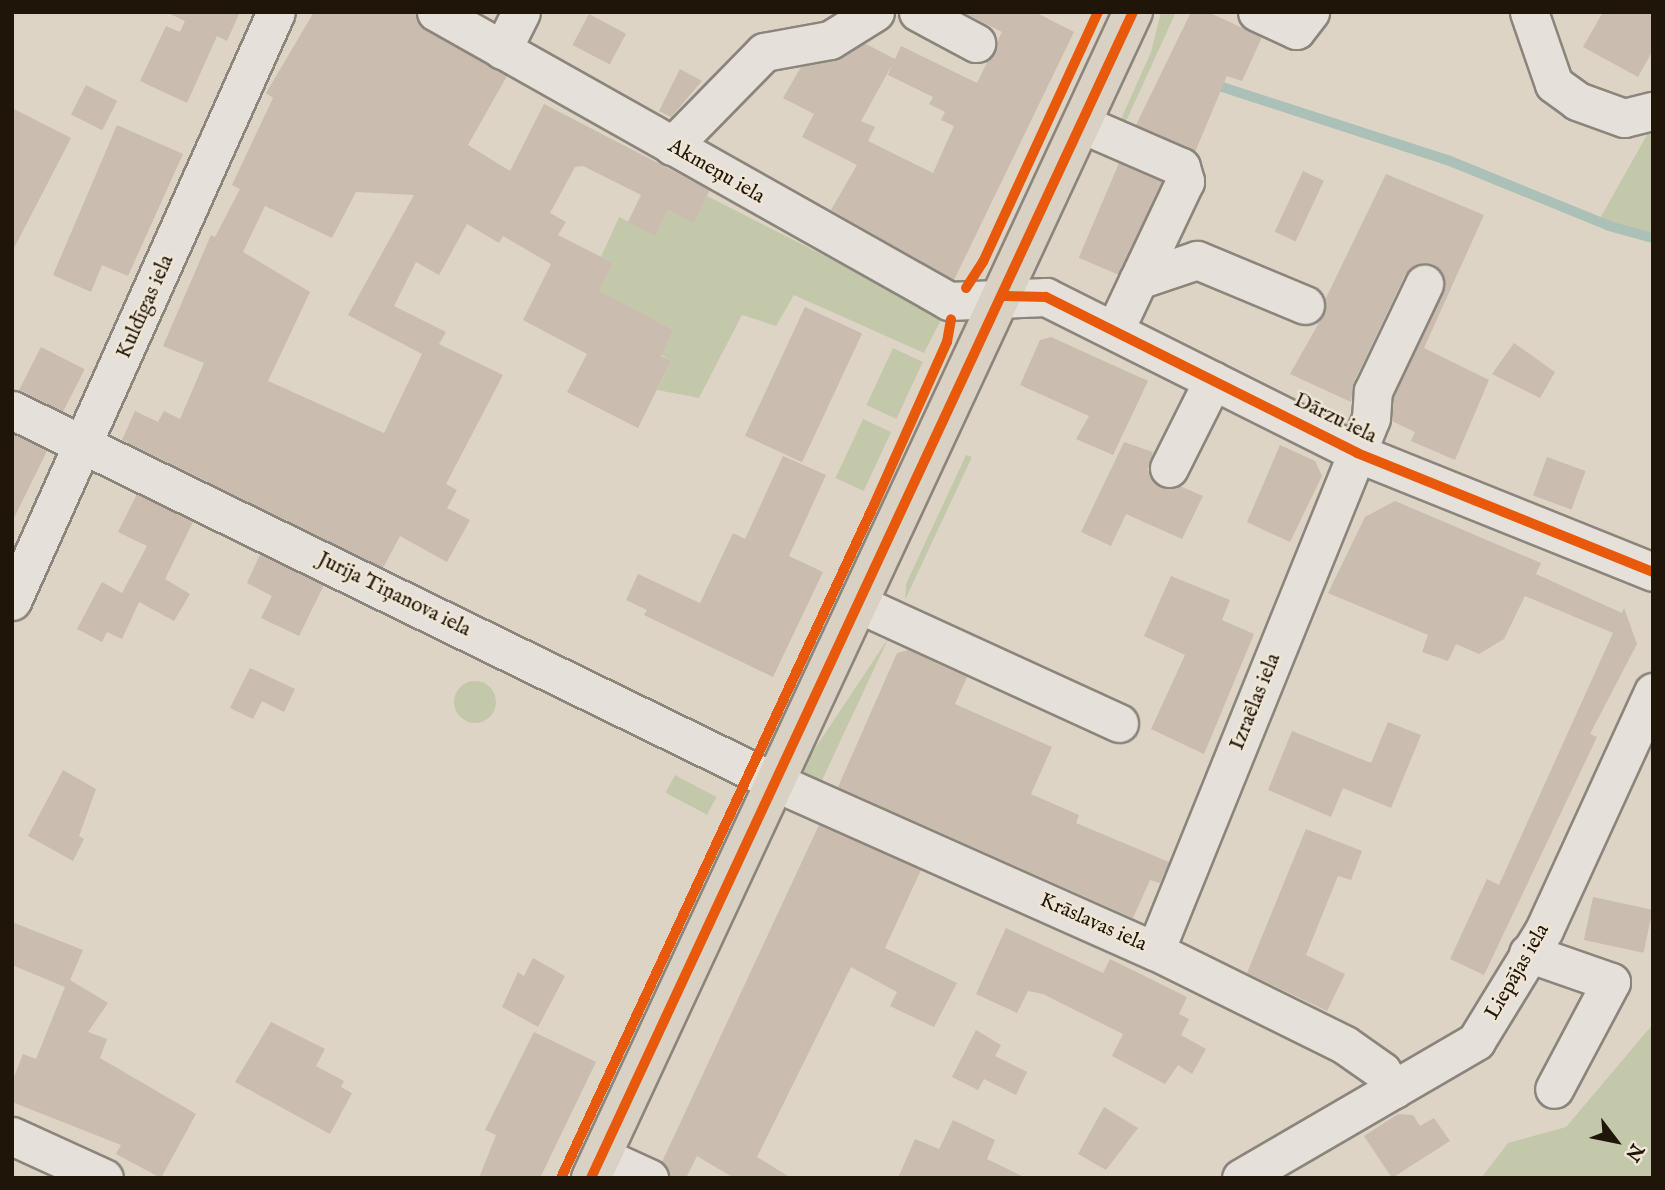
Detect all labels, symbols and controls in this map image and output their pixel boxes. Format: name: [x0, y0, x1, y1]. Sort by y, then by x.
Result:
street label: Akmeņu iela: [663, 134, 769, 210]
street label: Kuldīgas iela: [112, 251, 180, 363]
street label: Dārzu iela: [1290, 388, 1380, 450]
street label: Jurija Tiņanova iela: [313, 547, 475, 643]
street label: Izraēlas iela: [1225, 650, 1287, 754]
street label: Krāslavas iela: [1036, 888, 1150, 958]
street label: Liepājas iela: [1480, 920, 1556, 1024]
north arrow: [1581, 1106, 1651, 1176]
text: N: [1619, 1139, 1648, 1165]

